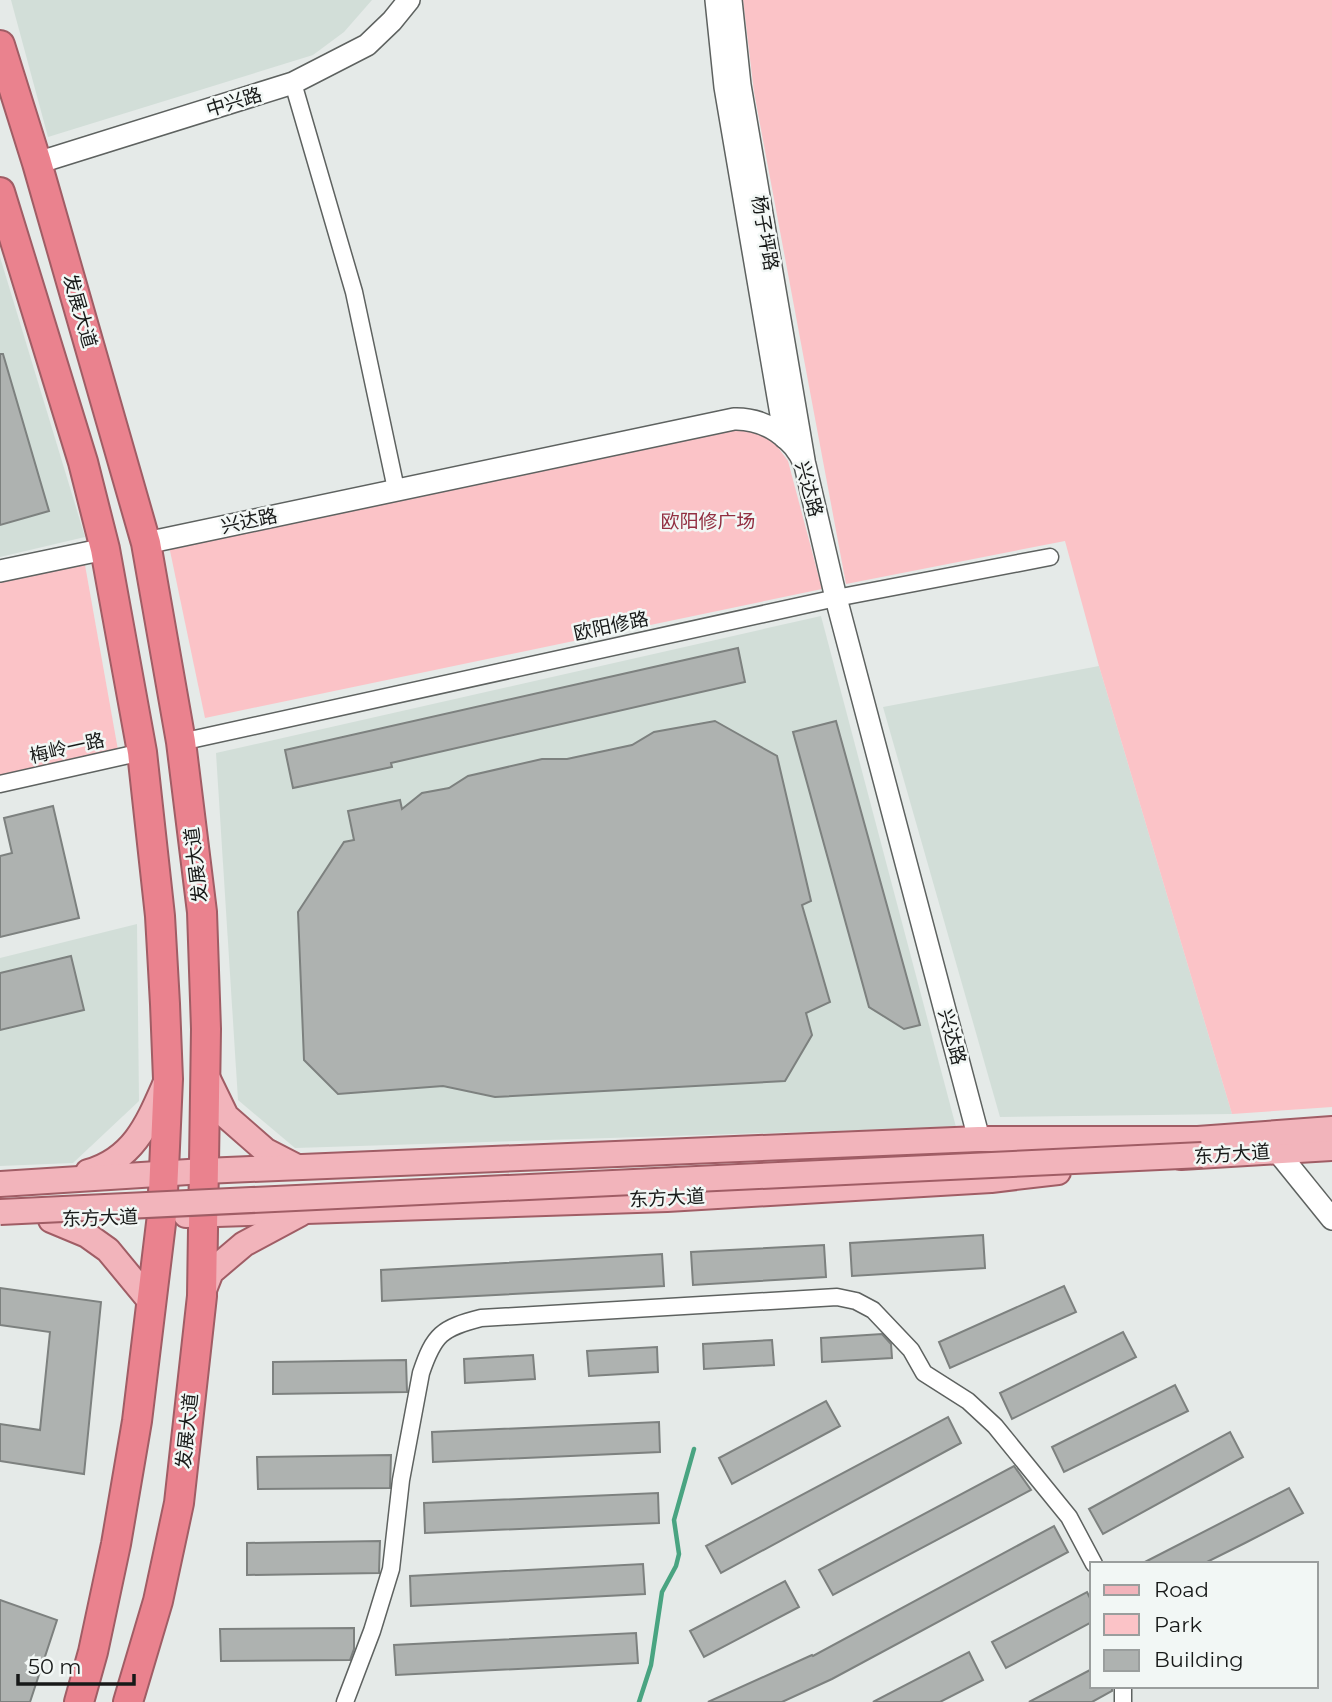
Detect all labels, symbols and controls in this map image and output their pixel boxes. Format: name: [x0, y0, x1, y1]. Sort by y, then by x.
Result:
street label: 中兴路: [203, 83, 265, 121]
street label: 杨子坪路: [747, 194, 783, 272]
street label: 发展大道: [58, 271, 102, 351]
street label: 兴达路: [791, 458, 827, 520]
street label: 兴达路: [219, 504, 279, 538]
park label: 欧阳修广场: [660, 510, 756, 533]
street label: 欧阳修路: [571, 607, 651, 645]
street label: 梅岭一路: [27, 728, 107, 768]
street label: 发展大道: [180, 826, 212, 904]
street label: 兴达路: [934, 1006, 970, 1068]
street label: 东方大道: [1193, 1140, 1271, 1168]
street label: 东方大道: [628, 1185, 706, 1211]
street label: 东方大道: [62, 1205, 138, 1231]
street label: 发展大道: [172, 1392, 202, 1470]
legend: [1090, 1562, 1318, 1688]
text: Road: [1154, 1577, 1209, 1602]
text: Park: [1154, 1612, 1202, 1637]
scale bar: [18, 1642, 133, 1686]
text: Building: [1154, 1647, 1244, 1672]
text: 50 m: [28, 1654, 82, 1679]

